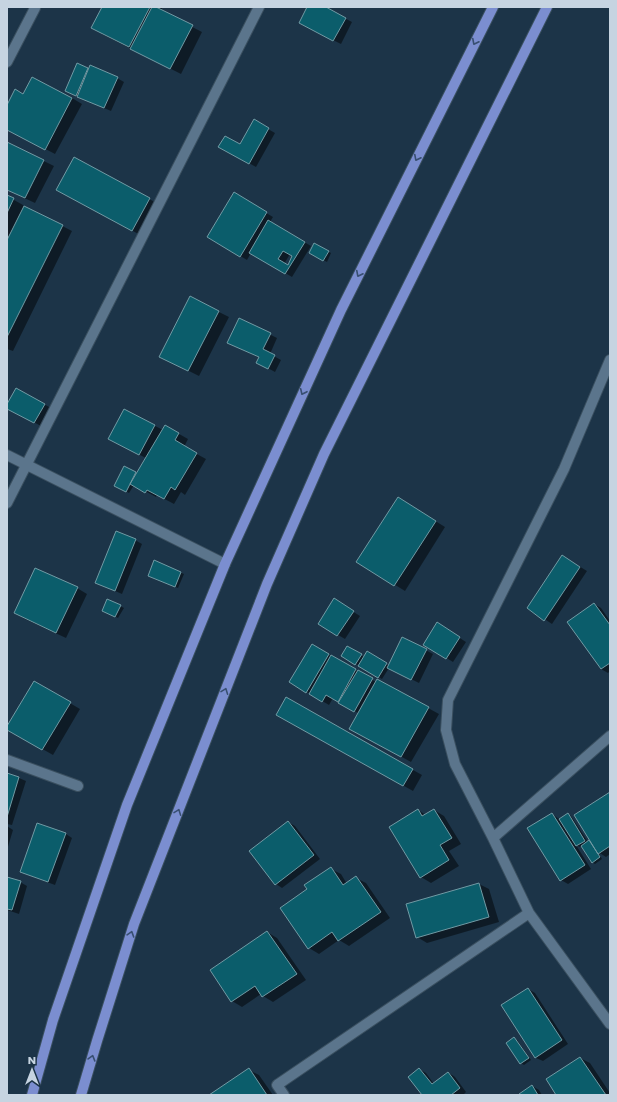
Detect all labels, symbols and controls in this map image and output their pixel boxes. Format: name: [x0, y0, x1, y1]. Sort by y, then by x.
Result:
one-way arrow: [472, 38, 480, 45]
one-way arrow: [414, 154, 422, 161]
one-way arrow: [356, 270, 364, 278]
one-way arrow: [300, 388, 308, 395]
one-way arrow: [221, 688, 229, 695]
one-way arrow: [173, 809, 181, 816]
one-way arrow: [126, 930, 135, 937]
north arrow: [12, 1050, 52, 1090]
text: N: [28, 1052, 36, 1068]
one-way arrow: [87, 1054, 96, 1061]

